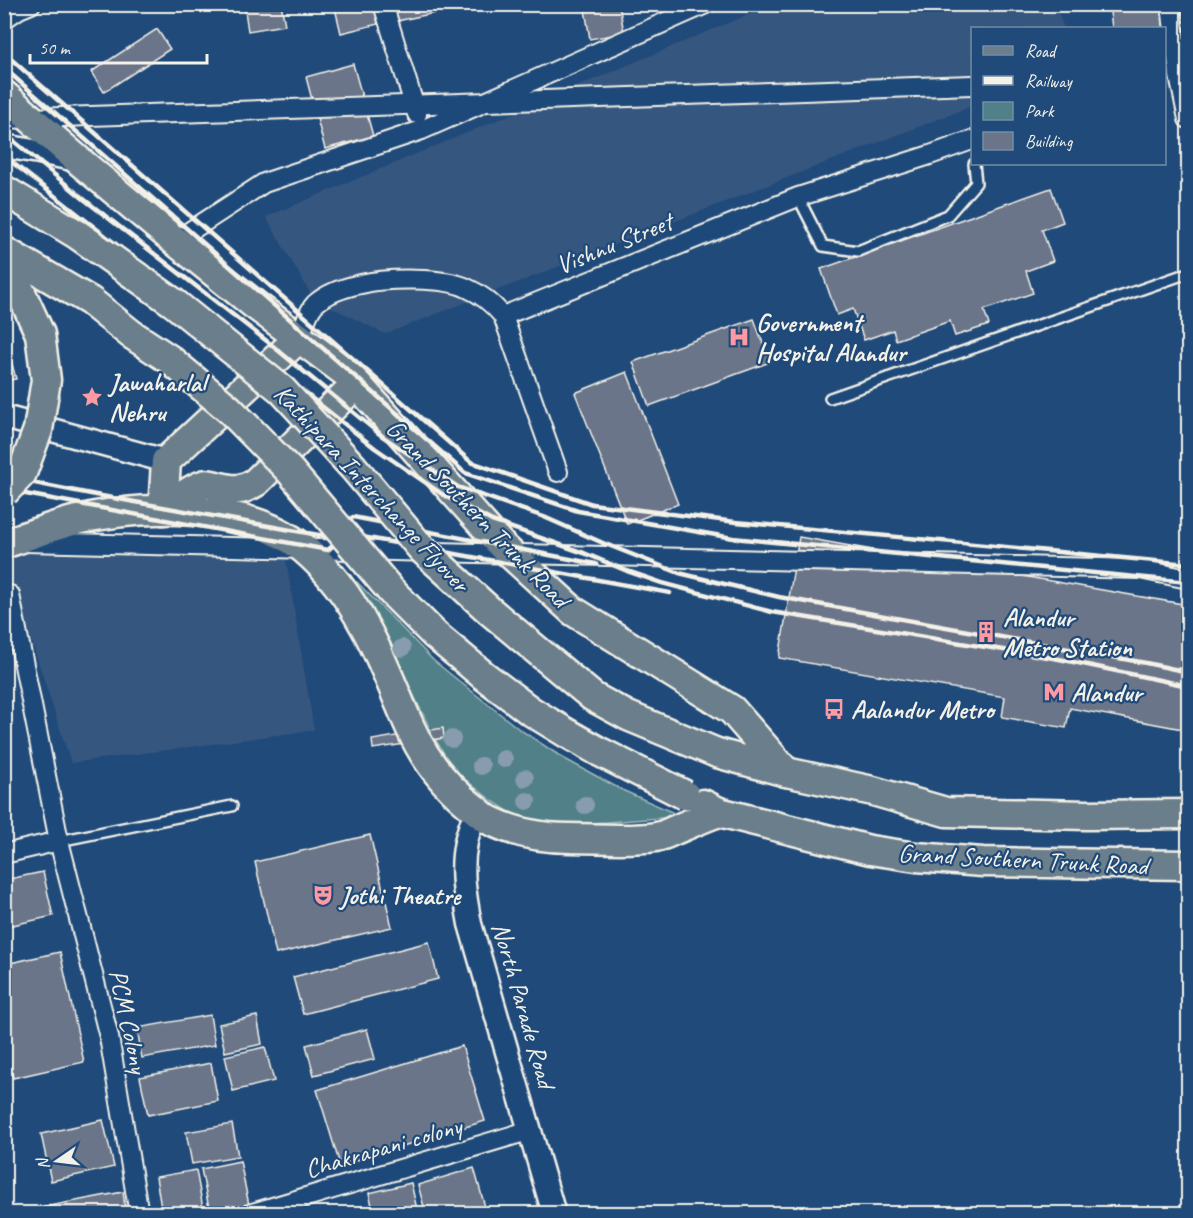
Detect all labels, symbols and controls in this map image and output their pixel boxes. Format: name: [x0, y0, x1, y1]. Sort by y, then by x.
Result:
scale bar: [30, 27, 207, 65]
legend: [971, 27, 1166, 165]
text: 50 m: [39, 37, 72, 59]
text: Road: [1025, 40, 1058, 62]
text: Railway: [1025, 70, 1073, 92]
text: Park: [1025, 100, 1055, 122]
text: Building: [1025, 130, 1074, 152]
street label: Vishnu Street: [551, 204, 680, 282]
place label: Government Hospital Alandur: [756, 306, 908, 369]
hospital icon: Government Hospital Alandur: [727, 325, 751, 349]
place label: Jawaharlal Nehru: [107, 366, 210, 429]
street label: Kathipara Interchange Flyover: [267, 377, 478, 601]
place icon: Jawaharlal Nehru: [80, 385, 104, 409]
street label: Grand Southern Trunk Road: [379, 412, 579, 617]
place label: Alandur Metro Station: [1003, 601, 1133, 664]
building icon: Alandur Metro Station: [974, 620, 998, 644]
place label: Alandur: [1071, 676, 1145, 709]
metro station icon: Alandur: [1042, 680, 1066, 704]
place label: Aalandur Metro: [851, 693, 996, 726]
bus stop icon: Aalandur Metro: [822, 697, 846, 721]
street label: Grand Southern Trunk Road: [897, 836, 1152, 883]
place label: Jothi Theatre: [338, 879, 463, 912]
theatre icon: Jothi Theatre: [311, 883, 335, 907]
street label: North Parade Road: [484, 919, 564, 1095]
street label: PCM Colony: [101, 966, 156, 1078]
street label: Chakrapani colony: [301, 1109, 467, 1186]
north arrow: [27, 1131, 87, 1191]
text: N: [32, 1154, 54, 1172]

